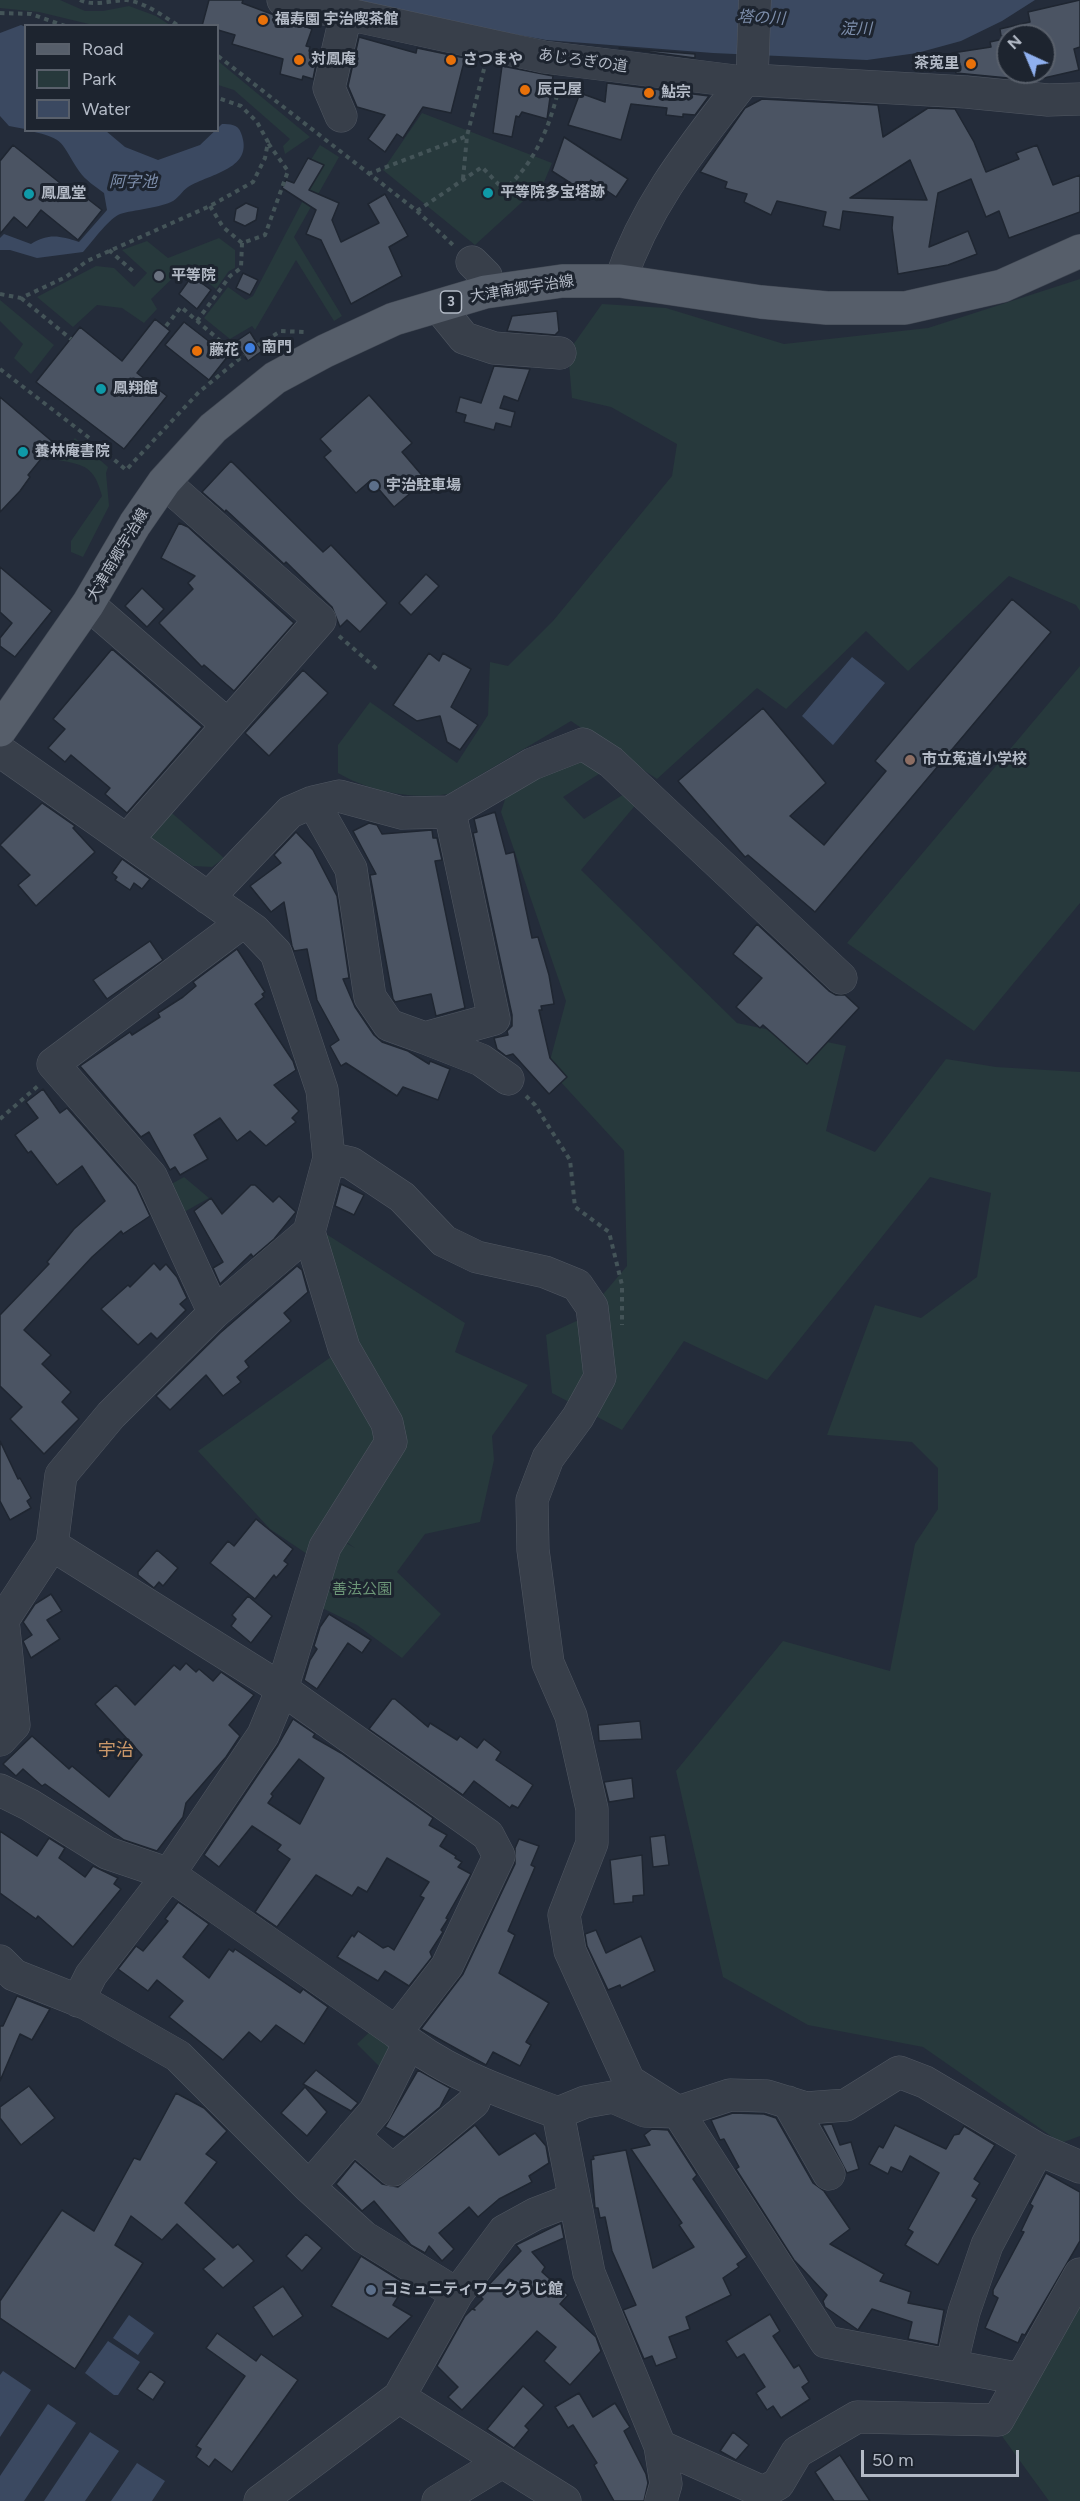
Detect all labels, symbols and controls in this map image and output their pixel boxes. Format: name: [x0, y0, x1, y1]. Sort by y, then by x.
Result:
water label: 塔の川: [737, 7, 785, 29]
place label: 福寿園 宇治喫茶館: [275, 11, 399, 29]
marker: 福寿園 宇治喫茶館: [256, 13, 270, 27]
water label: 淀川: [840, 19, 872, 39]
legend: [24, 24, 219, 132]
north arrow: [996, 24, 1056, 84]
text: N: [1003, 31, 1026, 53]
text: Road: [82, 38, 123, 60]
street label: あじろぎの道: [537, 46, 629, 76]
place label: 対鳳庵: [311, 51, 356, 69]
place label: さつまや: [463, 51, 523, 69]
marker: 対鳳庵: [292, 53, 306, 67]
marker: さつまや: [444, 53, 458, 67]
place label: 茶莵里: [914, 55, 959, 73]
marker: 茶莵里: [964, 57, 978, 71]
text: Park: [82, 68, 116, 90]
place label: 辰己屋: [537, 81, 582, 99]
marker: 辰己屋: [518, 83, 532, 97]
place label: 鮎宗: [661, 84, 691, 102]
marker: 鮎宗: [642, 86, 656, 100]
text: Water: [82, 98, 130, 120]
water label: 阿字池: [109, 172, 157, 192]
place label: 平等院多宝塔跡: [500, 184, 605, 202]
place label: 鳳凰堂: [41, 185, 86, 203]
marker: 平等院多宝塔跡: [481, 186, 495, 200]
marker: 鳳凰堂: [22, 187, 36, 201]
place label: 平等院: [171, 267, 216, 285]
marker: 平等院: [152, 269, 166, 283]
street label: 大津南郷宇治線: [469, 272, 575, 306]
road number: 3: [440, 291, 462, 313]
place label: 南門: [262, 339, 292, 357]
marker: 南門: [243, 341, 257, 355]
place label: 藤花: [209, 342, 239, 360]
marker: 藤花: [190, 344, 204, 358]
place label: 鳳翔館: [113, 380, 158, 398]
marker: 鳳翔館: [94, 382, 108, 396]
place label: 養林庵書院: [35, 443, 110, 461]
marker: 養林庵書院: [16, 445, 30, 459]
place label: 宇治駐車場: [386, 477, 461, 495]
marker: 宇治駐車場: [367, 479, 381, 493]
street label: 大津南郷宇治線: [83, 505, 153, 605]
place label: 市立菟道小学校: [922, 751, 1027, 769]
marker: 市立菟道小学校: [903, 753, 917, 767]
park label: 善法公園: [332, 1581, 392, 1599]
district label: 宇治: [98, 1740, 134, 1762]
place label: コミュニティワークうじ館: [383, 2281, 563, 2299]
marker: コミュニティワークうじ館: [364, 2283, 378, 2297]
scale bar: [864, 2438, 1022, 2476]
text: 50 m: [872, 2449, 914, 2471]

